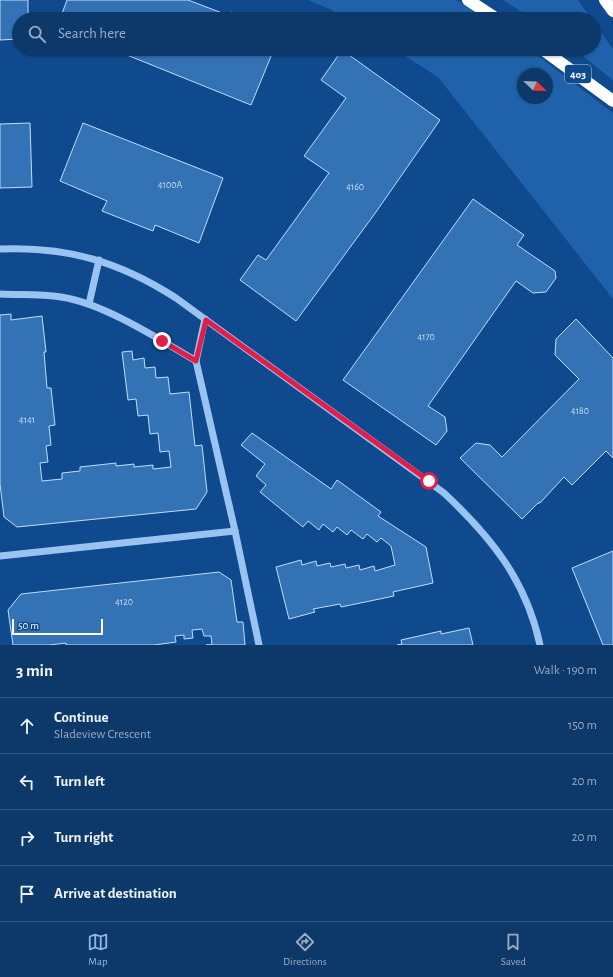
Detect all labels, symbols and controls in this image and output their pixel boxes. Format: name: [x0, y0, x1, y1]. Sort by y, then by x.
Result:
search box: [12, 12, 601, 56]
icon: search: [26, 23, 48, 45]
text: Search here: [58, 26, 126, 41]
road number: 403: [565, 65, 591, 83]
north arrow: [517, 68, 553, 104]
house number: 4100A: [158, 180, 183, 190]
house number: 4160: [346, 182, 364, 192]
route end: [153, 332, 171, 350]
house number: 4170: [417, 332, 435, 342]
house number: 4180: [571, 406, 589, 416]
house number: 4141: [19, 415, 35, 425]
route start: [420, 472, 438, 490]
house number: 4120: [115, 597, 133, 607]
scale bar: [12, 617, 103, 636]
text: 50 m: [18, 620, 39, 631]
text: 3 min: [16, 662, 53, 679]
text: Walk · 190 m: [534, 664, 597, 677]
text: Continue: [54, 710, 109, 725]
icon: ahead: [16, 715, 38, 737]
text: 150 m: [568, 719, 597, 732]
text: Sladeview Crescent: [54, 728, 151, 741]
icon: left: [16, 771, 38, 793]
text: Turn left: [54, 774, 105, 789]
text: 20 m: [572, 775, 597, 788]
icon: right: [16, 827, 38, 849]
text: Turn right: [54, 830, 113, 845]
text: 20 m: [572, 831, 597, 844]
icon: arrive: [16, 883, 38, 905]
text: Arrive at destination: [54, 886, 177, 901]
tab: Map: [87, 931, 109, 968]
tab: Directions: [283, 931, 327, 968]
tab: Saved: [501, 931, 526, 968]

